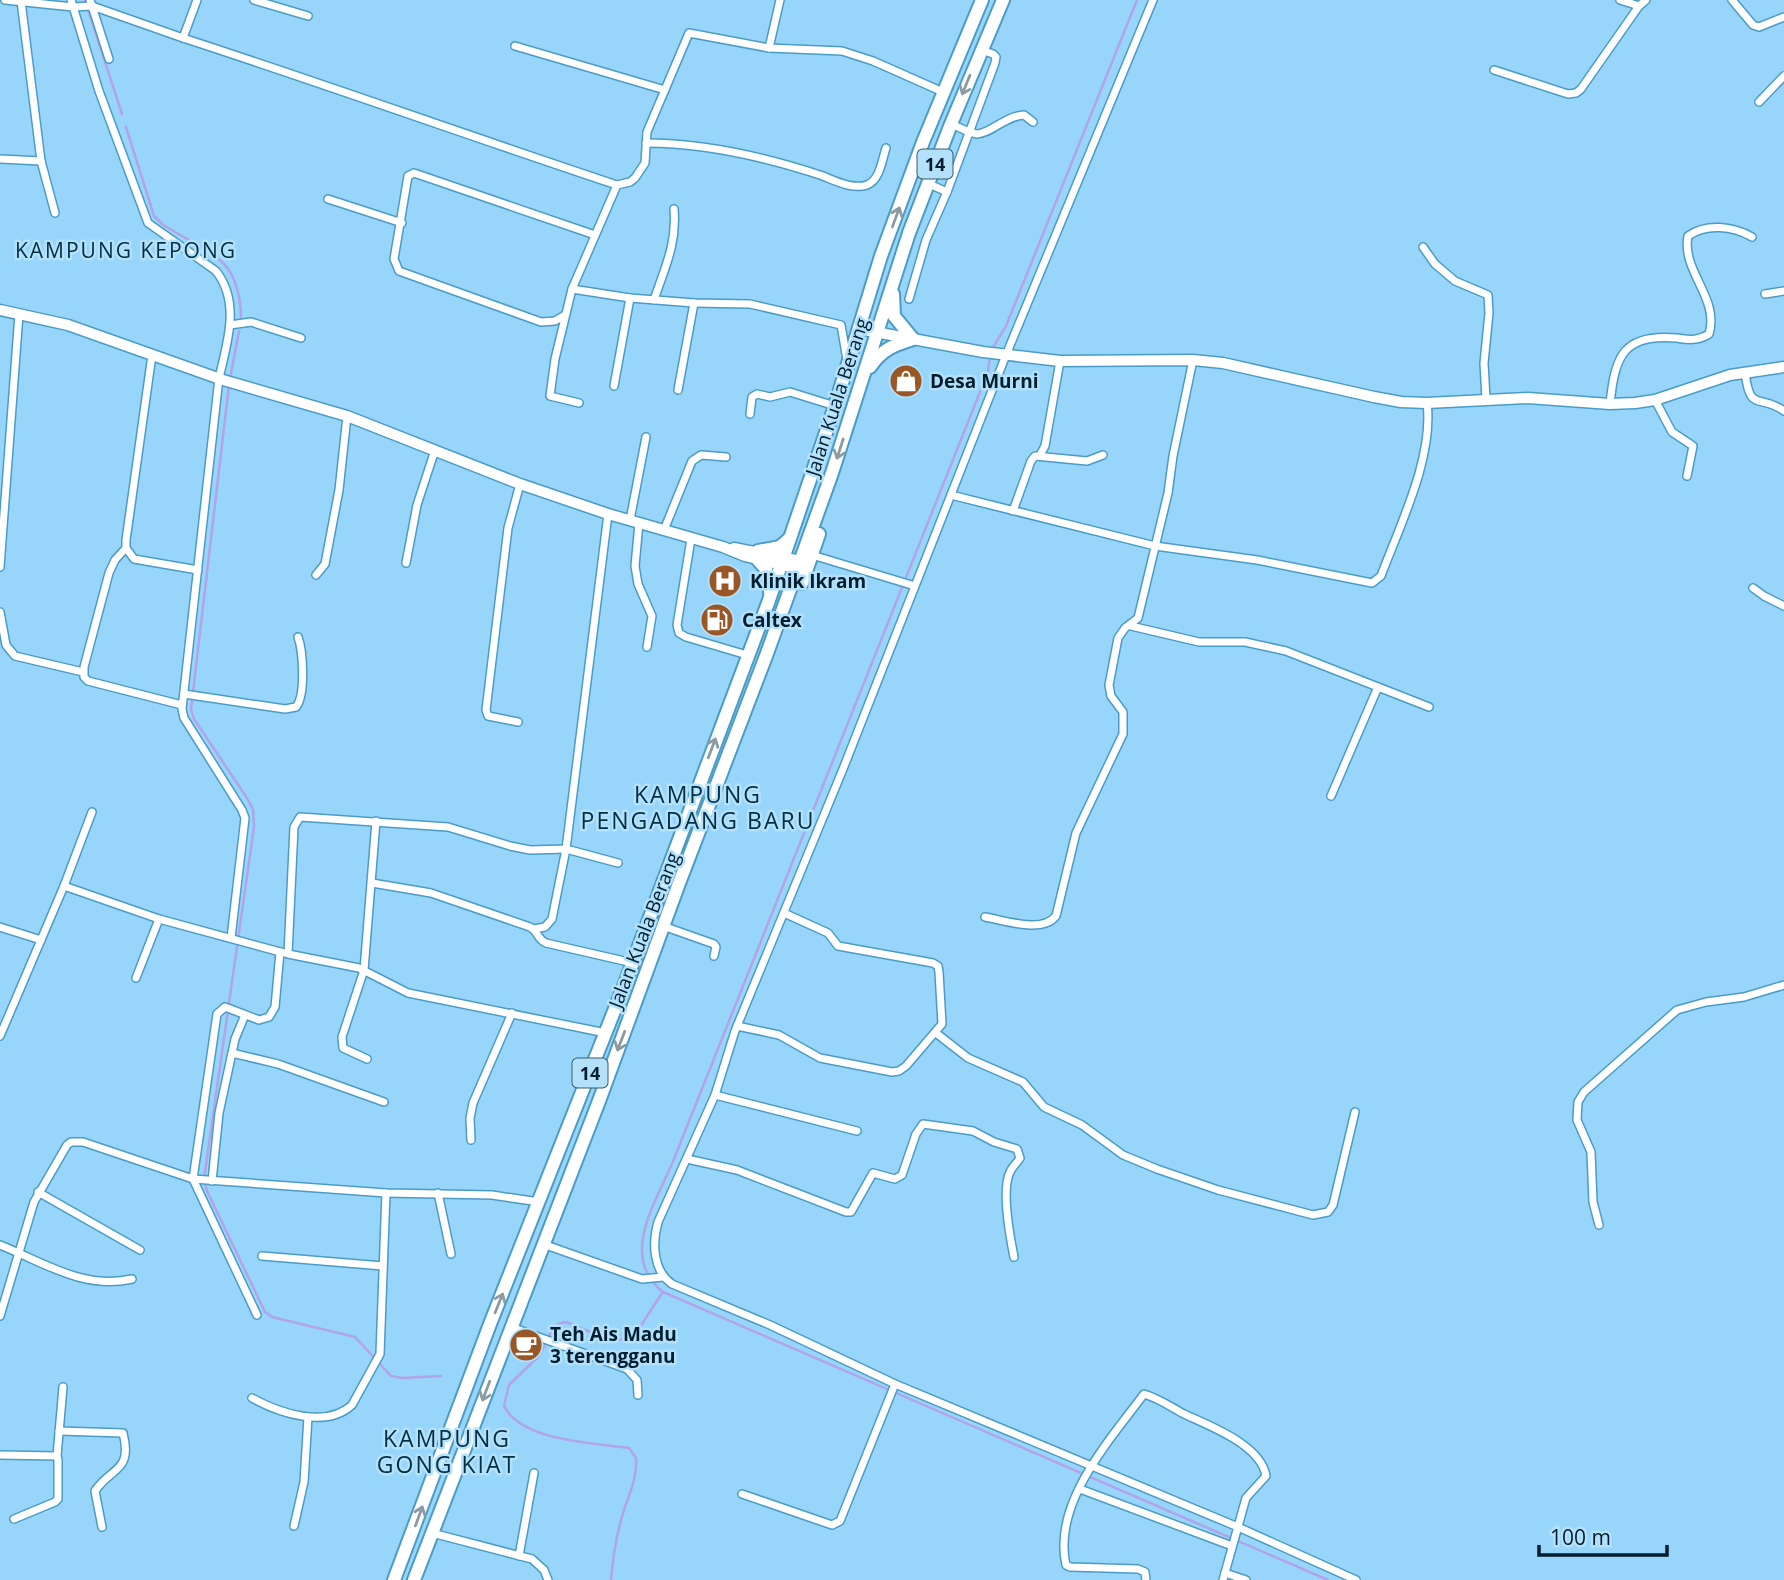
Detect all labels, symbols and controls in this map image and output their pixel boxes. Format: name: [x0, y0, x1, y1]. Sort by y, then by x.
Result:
one-way arrow: [959, 74, 972, 96]
road number: 14: [918, 149, 953, 178]
one-way arrow: [890, 207, 903, 229]
district label: KAMPUNG KEPONG: [15, 236, 237, 264]
street label: Jalan Kuala Berang: [799, 315, 875, 481]
shop icon: Desa Murni: [887, 362, 925, 400]
place label: Desa Murni: [930, 368, 1038, 394]
one-way arrow: [833, 438, 845, 460]
hospital icon: Klinik Ikram: [706, 562, 744, 600]
place label: Klinik Ikram: [750, 568, 866, 594]
fuel station icon: Caltex: [698, 601, 736, 639]
place label: Caltex: [742, 607, 802, 633]
one-way arrow: [707, 737, 719, 759]
district label: KAMPUNG PENGADANG BARU: [581, 778, 815, 836]
street label: Jalan Kuala Berang: [602, 848, 686, 1014]
one-way arrow: [614, 1030, 627, 1052]
road number: 14: [572, 1058, 608, 1088]
one-way arrow: [493, 1293, 506, 1315]
place label: Teh Ais Madu 3 terengganu: [550, 1321, 677, 1369]
cafe icon: Teh Ais Madu 3 terengganu: [507, 1326, 545, 1364]
one-way arrow: [479, 1379, 492, 1401]
district label: KAMPUNG GONG KIAT: [377, 1422, 517, 1480]
one-way arrow: [414, 1506, 426, 1528]
scale bar: [1539, 1514, 1667, 1558]
text: 100 m: [1550, 1523, 1611, 1551]

